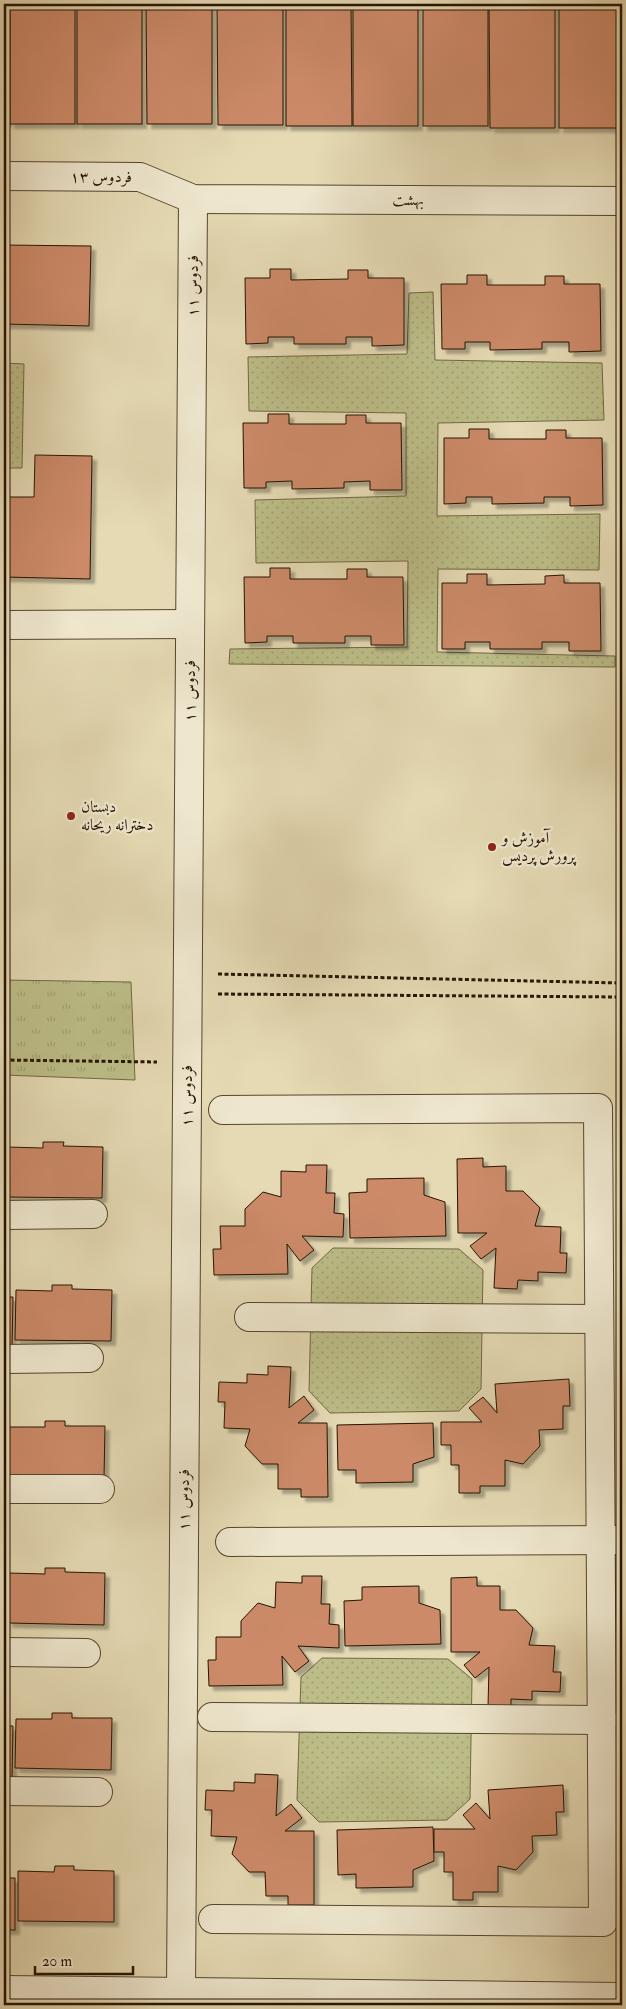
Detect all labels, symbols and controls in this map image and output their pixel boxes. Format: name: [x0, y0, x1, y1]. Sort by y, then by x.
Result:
street label: فردوس ۱۳: [70, 167, 132, 187]
street label: بهشت: [392, 190, 424, 210]
street label: فردوس ۱۱: [183, 255, 203, 317]
street label: فردوس ۱۱: [180, 660, 200, 722]
place label: دبستان دخترانه ریحانه: [81, 797, 153, 835]
marker: دبستان دخترانه ریحانه: [65, 810, 77, 822]
place label: آموزش و پرورش پردیس: [500, 828, 577, 866]
marker: آموزش و پرورش پردیس: [486, 841, 498, 853]
street label: فردوس ۱۱: [177, 1065, 197, 1127]
street label: فردوس ۱۱: [174, 1469, 194, 1531]
scale bar: [35, 1944, 132, 1976]
text: 20 m: [42, 1952, 72, 1971]

